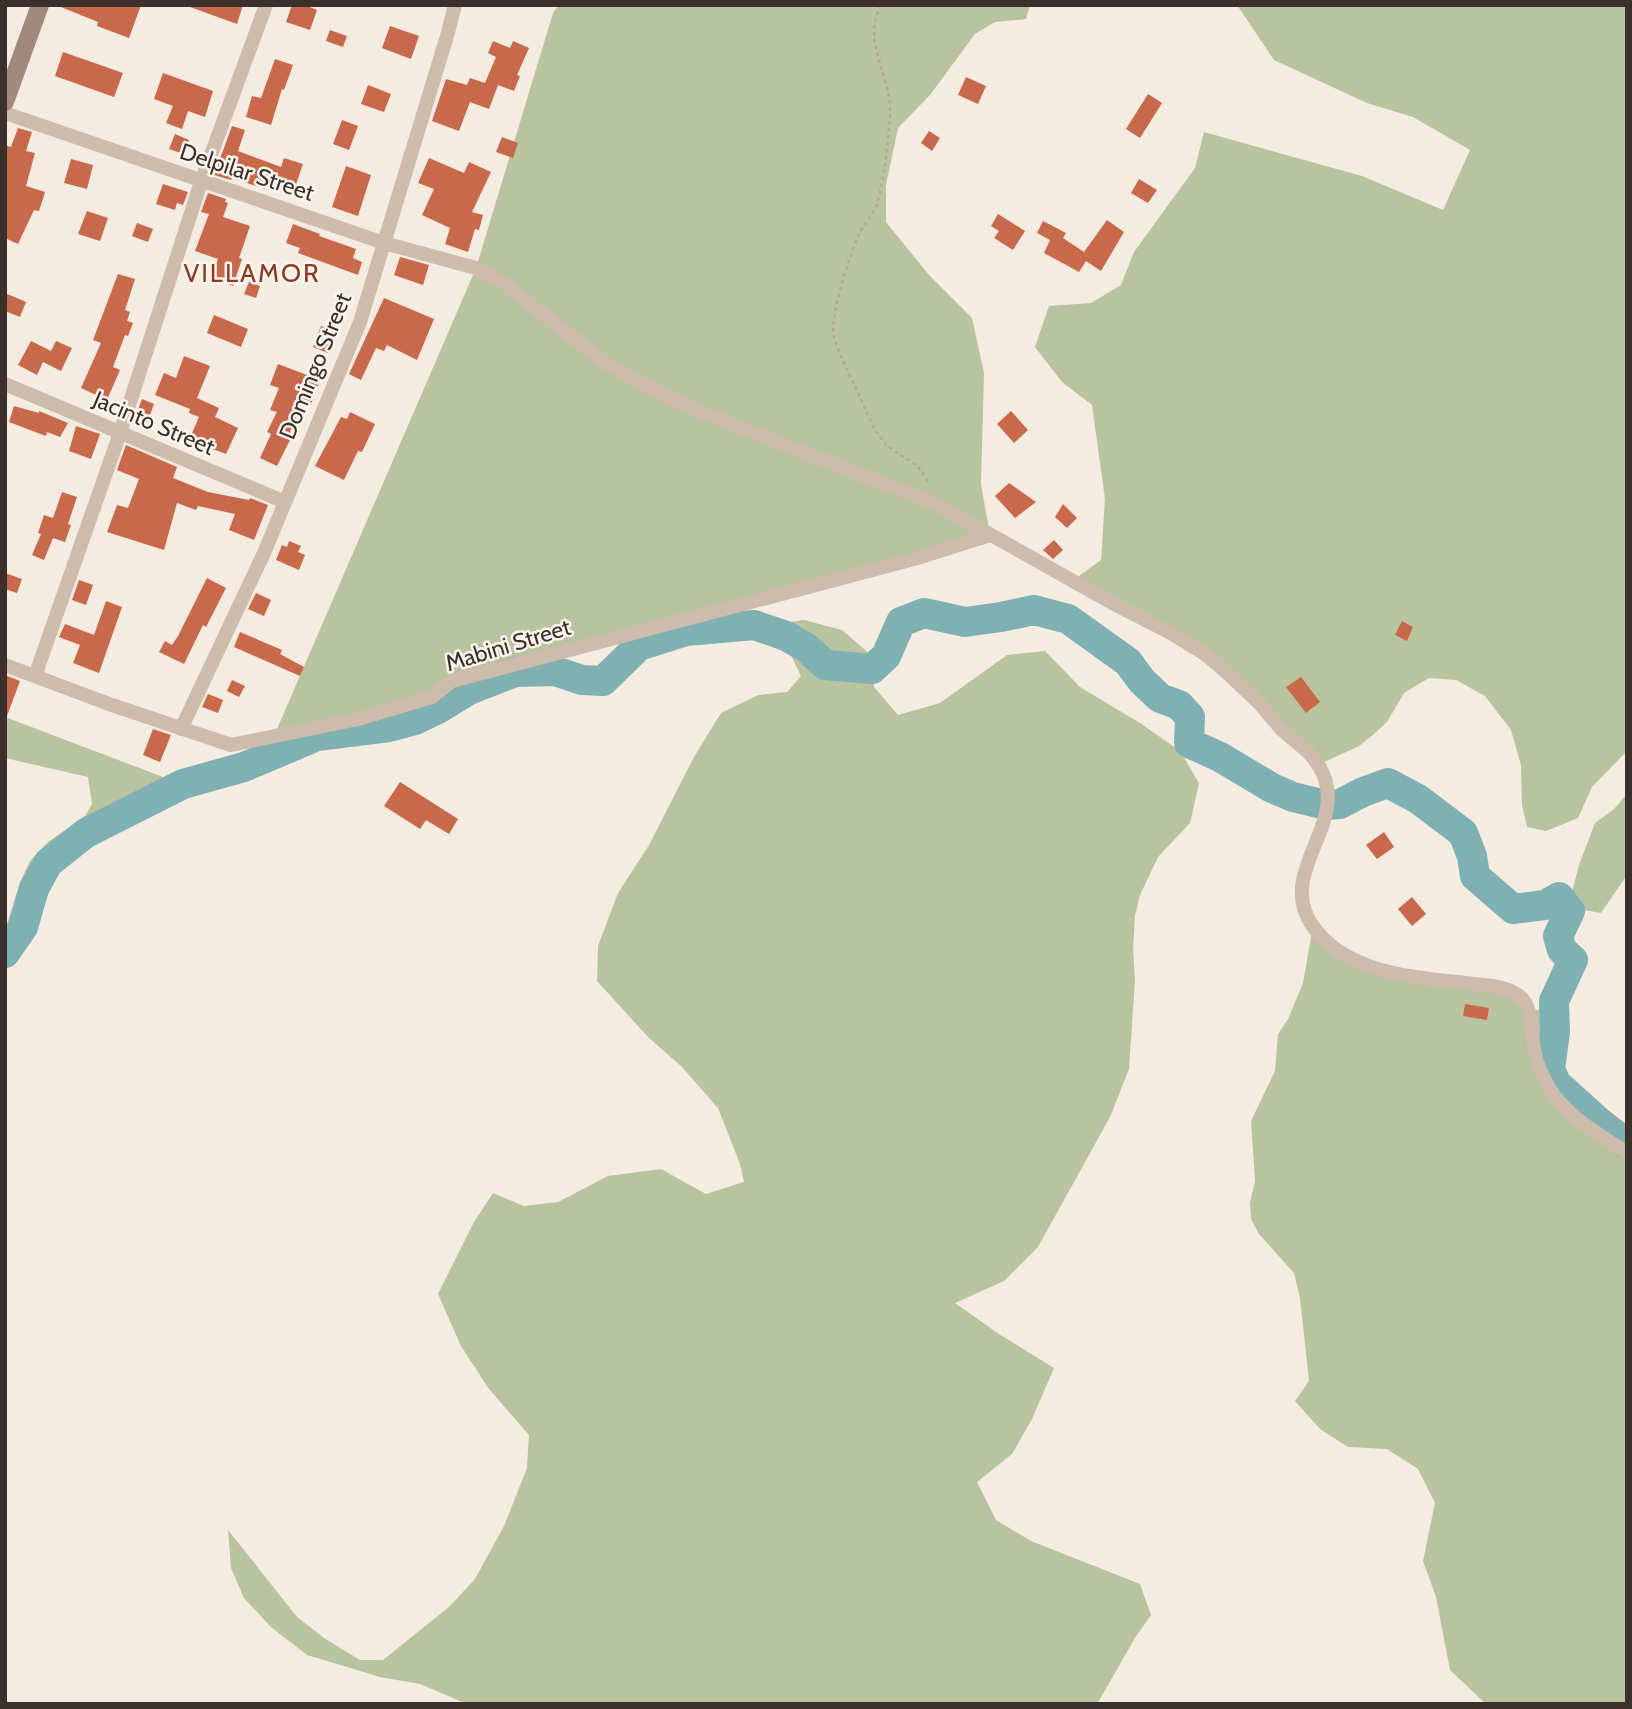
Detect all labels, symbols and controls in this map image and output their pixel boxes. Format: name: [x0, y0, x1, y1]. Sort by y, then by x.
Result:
street label: Delpilar Street: [176, 137, 318, 207]
district label: VILLAMOR: [183, 257, 321, 289]
street label: Domingo Street: [273, 288, 357, 443]
street label: Jacinto Street: [88, 384, 219, 461]
street label: Mabini Street: [442, 613, 574, 677]

